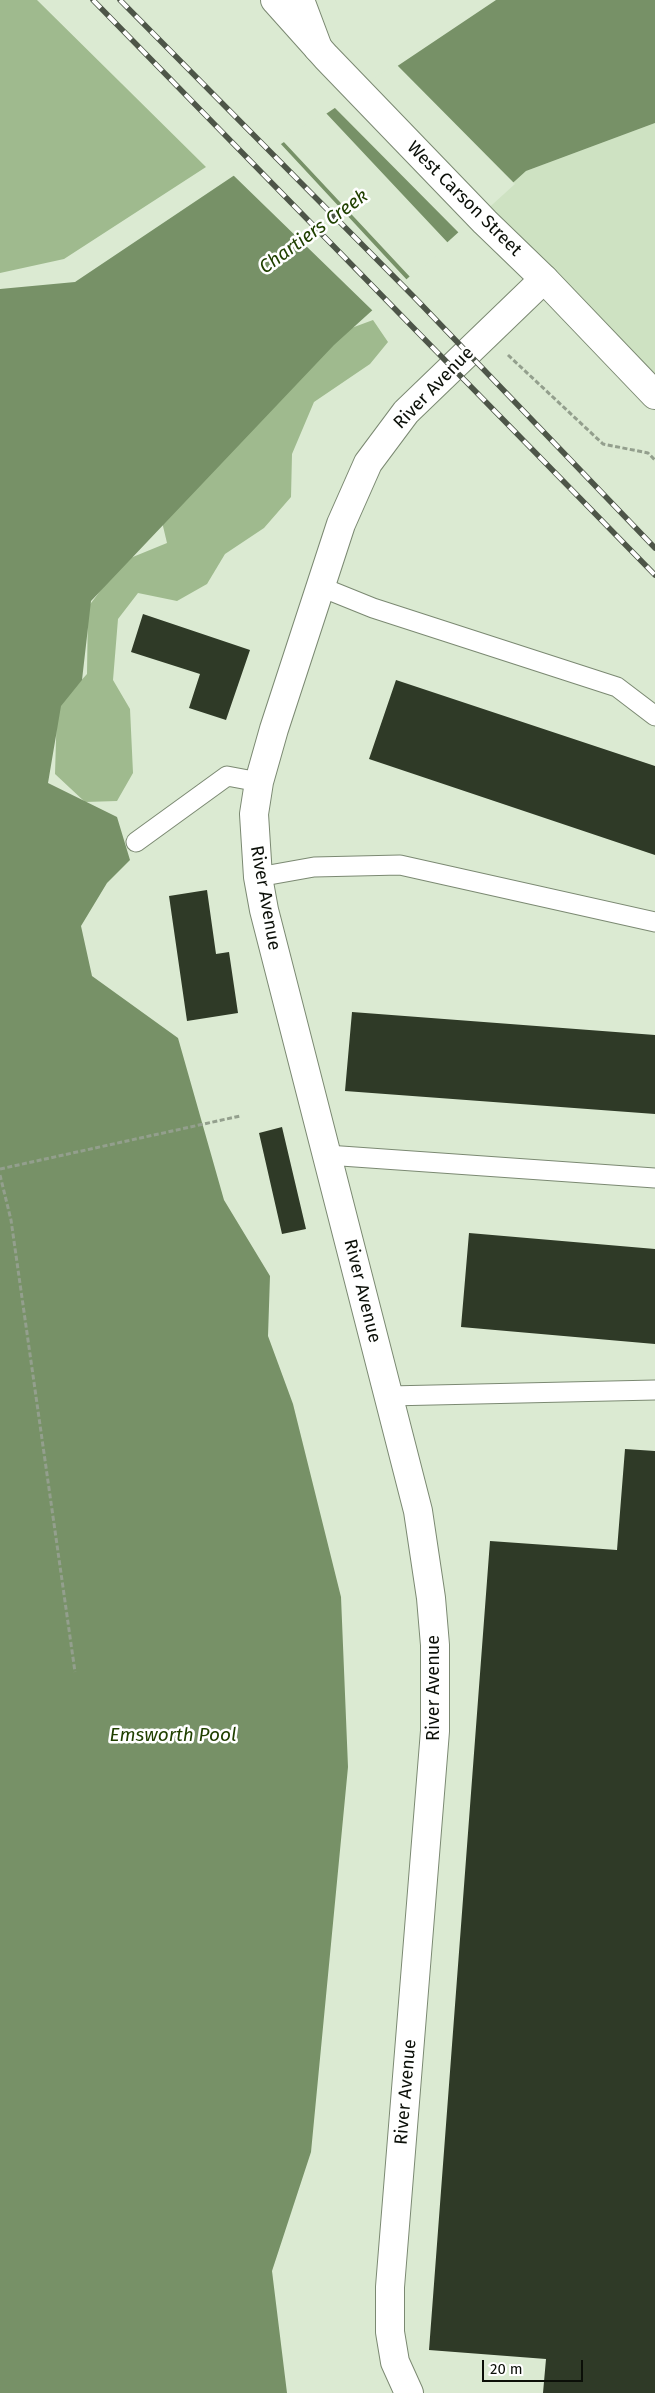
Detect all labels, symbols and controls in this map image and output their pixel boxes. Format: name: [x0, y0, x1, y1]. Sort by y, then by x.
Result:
street label: West Carson Street: [402, 137, 526, 261]
water label: Chartiers Creek: [255, 185, 373, 279]
street label: River Avenue: [389, 342, 479, 434]
street label: River Avenue: [245, 844, 285, 952]
street label: River Avenue: [339, 1237, 385, 1345]
street label: River Avenue: [423, 1635, 445, 1741]
water label: Emsworth Pool: [110, 1725, 236, 1747]
street label: River Avenue: [391, 2038, 421, 2146]
scale bar: [485, 2350, 586, 2382]
text: 20 m: [490, 2360, 523, 2378]

